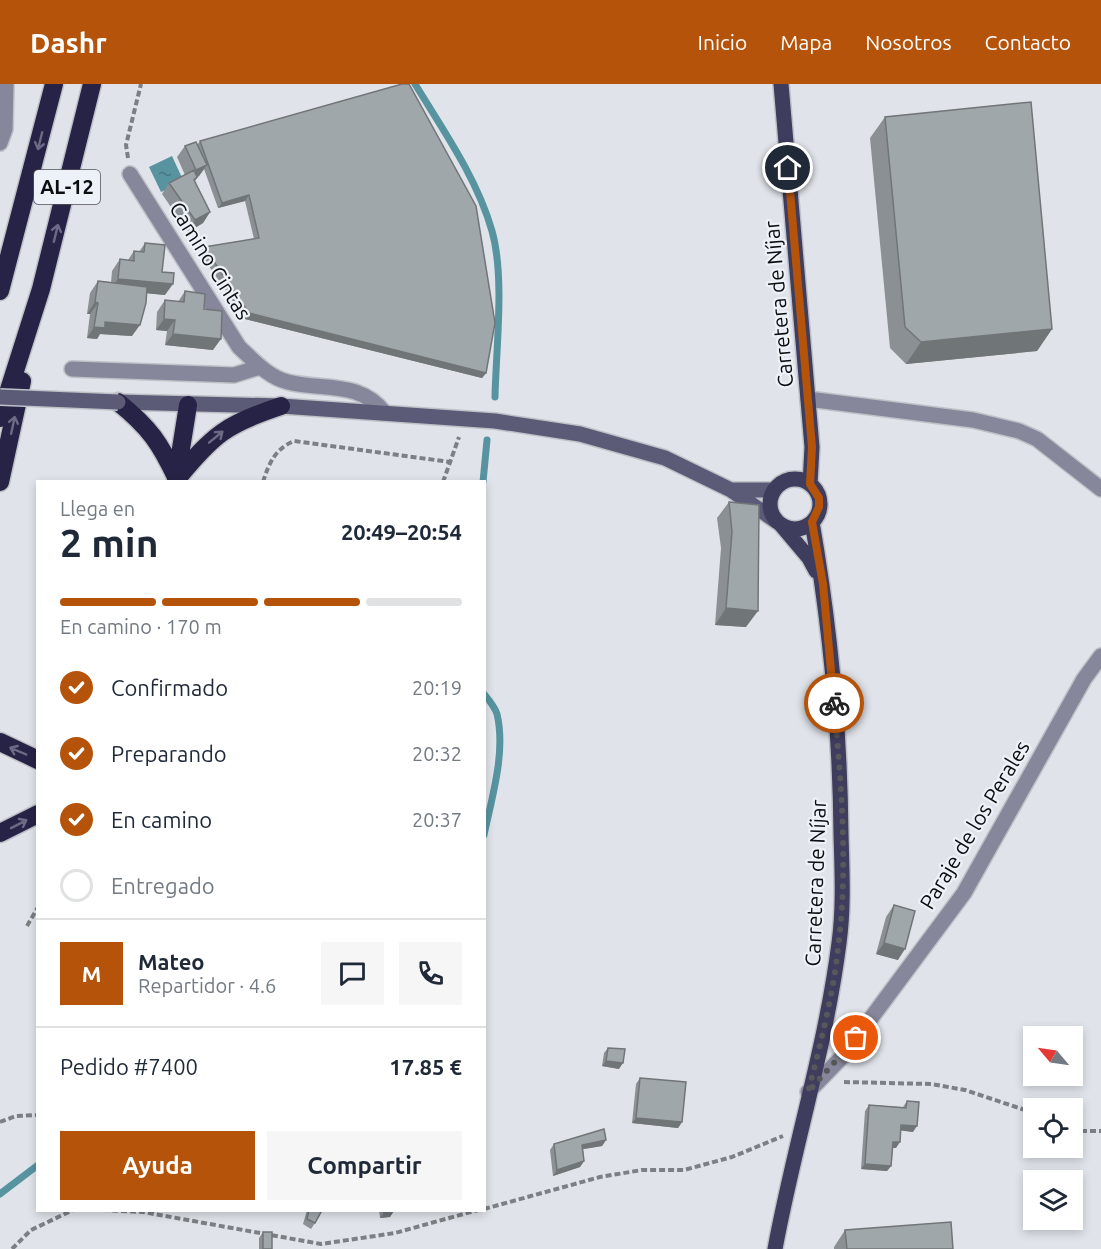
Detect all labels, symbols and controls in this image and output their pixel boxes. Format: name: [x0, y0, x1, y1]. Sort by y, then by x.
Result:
text: Dashr: [30, 27, 107, 58]
text: Inicio: [698, 30, 747, 54]
text: Mapa: [780, 30, 832, 54]
text: Nosotros: [865, 30, 952, 54]
text: Contacto: [985, 30, 1071, 54]
one-way arrow: [33, 131, 45, 150]
pin: [762, 142, 813, 193]
icon: home: [771, 151, 804, 184]
road number: AL-12: [34, 170, 100, 204]
street label: Camino Cintas: [165, 197, 257, 324]
street label: Carretera de Níjar: [759, 220, 797, 388]
one-way arrow: [50, 223, 62, 242]
one-way arrow: [8, 416, 20, 435]
one-way arrow: [208, 430, 224, 443]
text: Llega en: [60, 497, 135, 520]
text: 20:49–20:54: [341, 519, 462, 544]
text: 2 min: [60, 521, 159, 564]
text: En camino · 170 m: [60, 615, 222, 638]
icon: check: [60, 671, 93, 704]
courier: [804, 673, 864, 733]
text: Confirmado: [111, 675, 228, 700]
text: 20:19: [412, 676, 462, 699]
icon: bike: [818, 687, 851, 720]
street label: Paraje de los Perales: [914, 736, 1034, 913]
icon: check: [60, 737, 93, 770]
text: Preparando: [111, 741, 227, 766]
text: 20:32: [412, 742, 462, 765]
one-way arrow: [10, 745, 28, 756]
street label: Carretera de Níjar: [800, 799, 830, 967]
icon: check: [60, 803, 93, 836]
text: En camino: [111, 807, 212, 832]
text: 20:37: [412, 808, 462, 831]
one-way arrow: [9, 818, 27, 829]
text: Entregado: [111, 873, 215, 898]
button: chat: [321, 942, 384, 1005]
button: phone: [399, 942, 462, 1005]
text: Mateo: [138, 949, 205, 974]
text: M: [82, 961, 101, 986]
text: Repartidor · 4.6: [138, 974, 276, 997]
pin: [830, 1012, 881, 1063]
icon: bag: [839, 1021, 872, 1054]
north arrow: [1023, 1026, 1083, 1086]
map controls: [1023, 1026, 1083, 1230]
text: Pedido #7400: [60, 1054, 198, 1079]
text: 17.85 €: [389, 1054, 462, 1079]
button: locate: [1023, 1098, 1083, 1158]
button: Ayuda: [60, 1131, 255, 1200]
button: Compartir: [267, 1131, 462, 1200]
button: layers: [1023, 1170, 1083, 1230]

